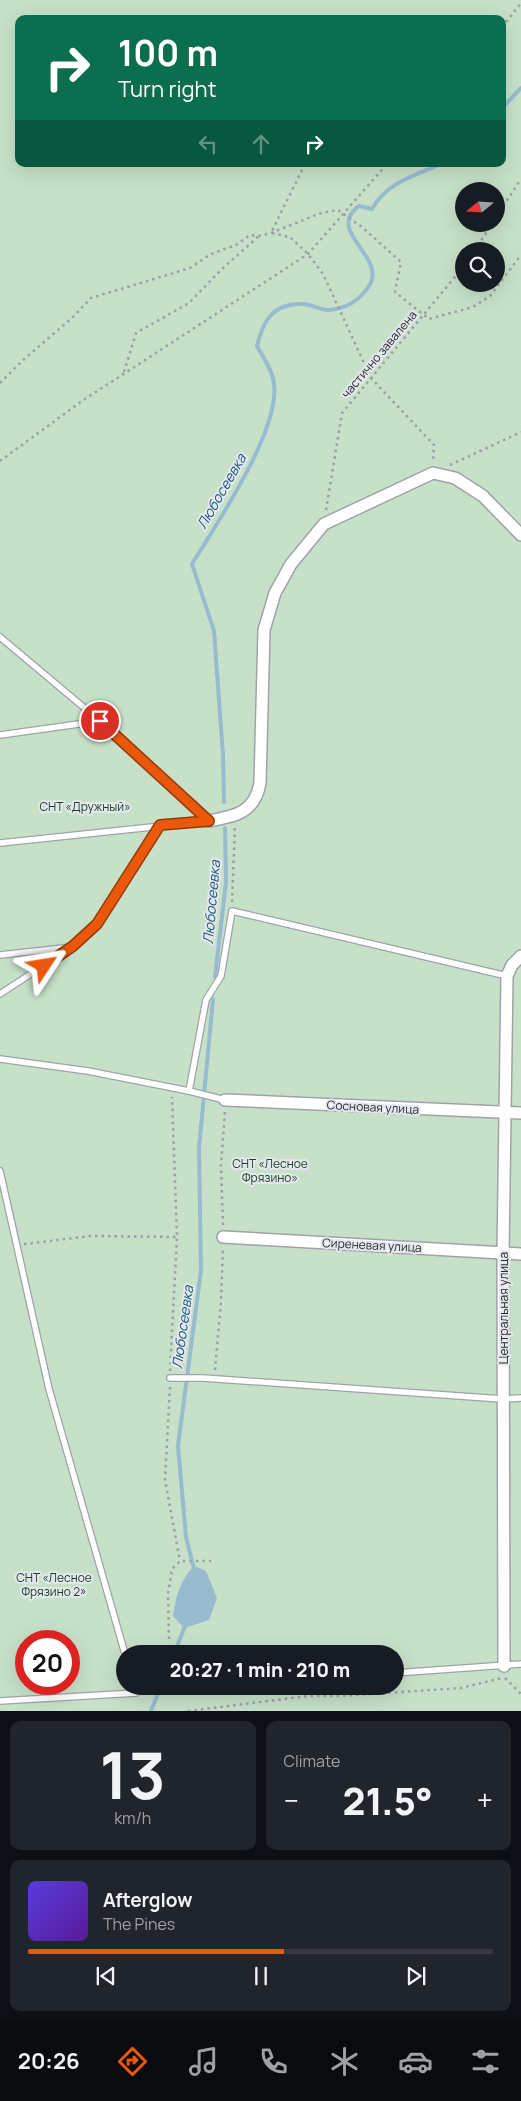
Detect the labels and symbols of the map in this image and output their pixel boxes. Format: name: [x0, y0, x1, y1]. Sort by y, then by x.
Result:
north arrow: [455, 182, 505, 232]
street label: частично завалена: [337, 307, 421, 401]
water label: Любосеевка: [192, 449, 251, 532]
pin: [79, 700, 121, 742]
park label: СНТ «Дружный»: [39, 798, 131, 815]
water label: Любосеевка: [198, 858, 224, 944]
position arrow: [17, 939, 69, 991]
street label: Сосновая улица: [326, 1096, 420, 1118]
park label: СНТ «Лесное Фрязино»: [232, 1155, 308, 1186]
street label: Сиреневая улица: [322, 1234, 422, 1256]
street label: Центральная улица: [495, 1252, 512, 1364]
water label: Любосеевка: [167, 1283, 197, 1370]
park label: СНТ «Лесное Фрязино 2»: [16, 1569, 92, 1600]
speed limit sign: 20: [15, 1630, 80, 1695]

